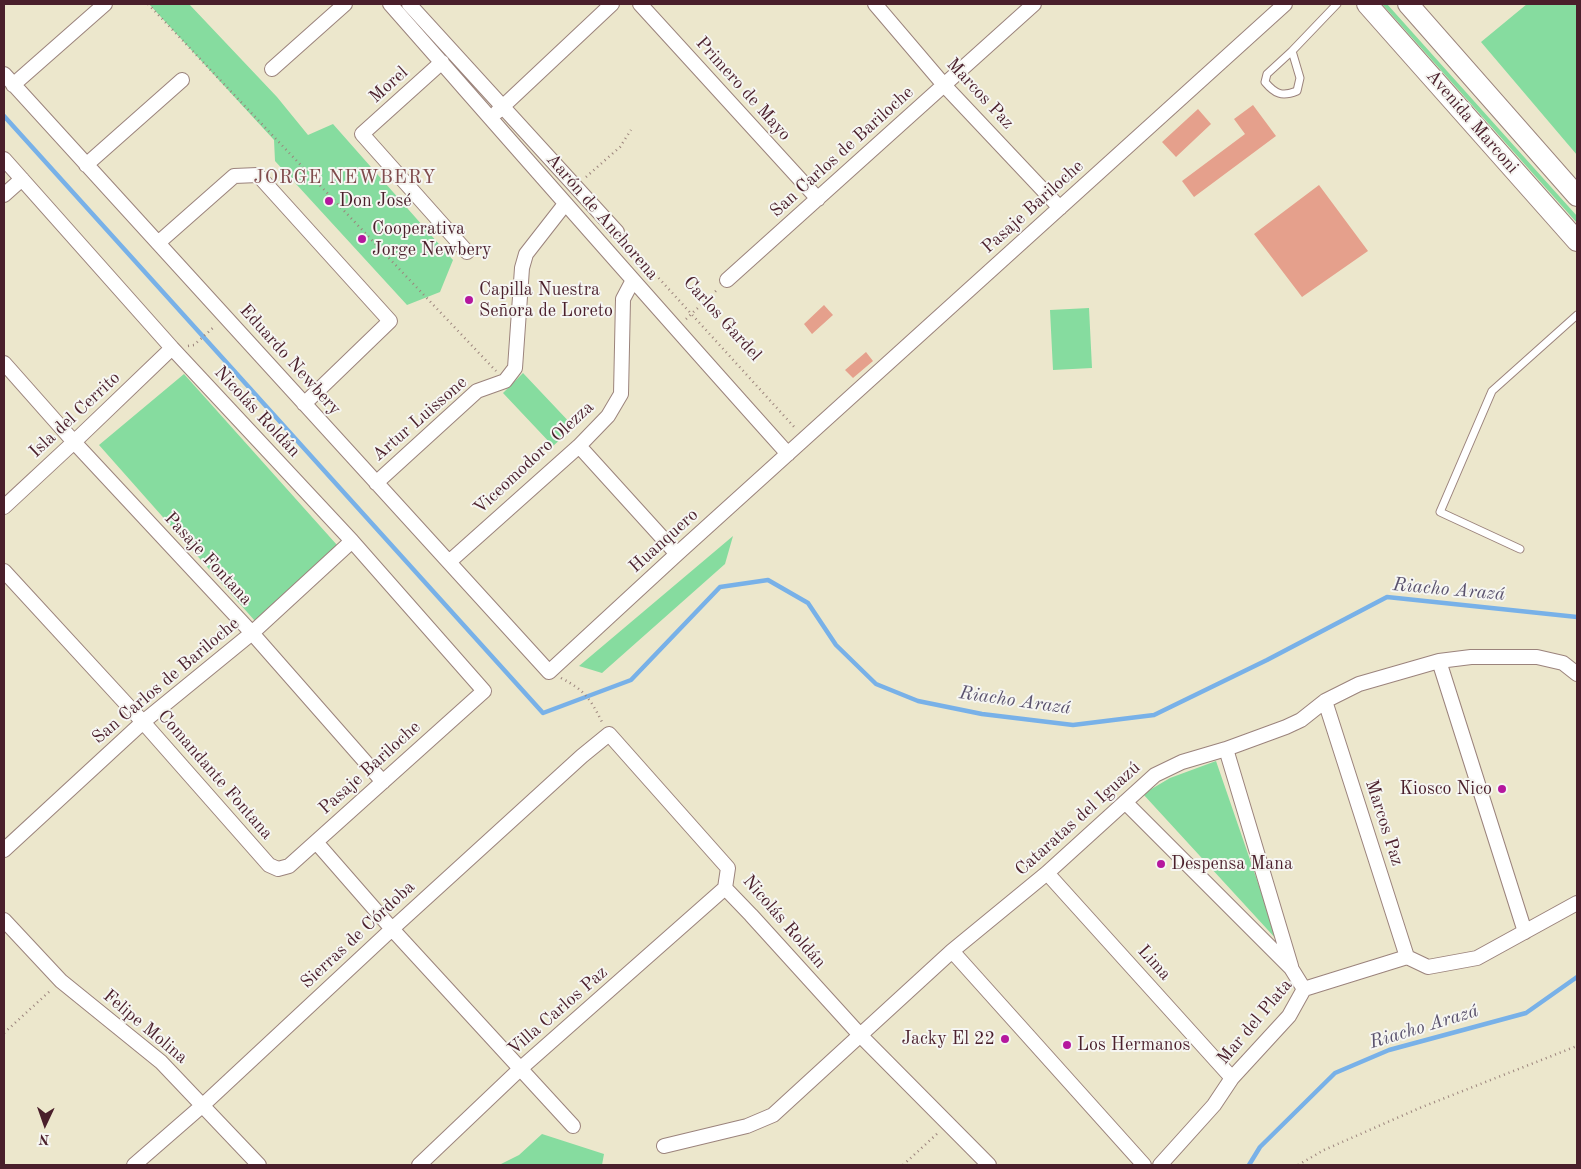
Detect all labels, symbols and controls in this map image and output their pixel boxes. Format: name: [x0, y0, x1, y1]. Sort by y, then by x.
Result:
street label: Primero de Mayo: [691, 33, 795, 145]
street label: Marcos Paz: [942, 54, 1018, 134]
street label: Morel: [365, 62, 413, 108]
street label: Avenida Marconi: [1421, 66, 1523, 178]
street label: San Carlos de Bariloche: [766, 82, 918, 222]
street label: Aarón de Anchorena: [541, 149, 663, 285]
street label: Pasaje Bariloche: [978, 156, 1088, 258]
district label: JORGE NEWBERY: [252, 167, 438, 189]
place label: Don José: [339, 190, 411, 212]
marker: Don José: [323, 195, 335, 207]
place label: Cooperativa Jorge Newbery: [372, 218, 492, 260]
marker: Cooperativa Jorge Newbery: [356, 233, 368, 245]
street label: Carlos Gardel: [678, 272, 766, 366]
place label: Capilla Nuestra Señora de Loreto: [479, 279, 613, 322]
marker: Capilla Nuestra Señora de Loreto: [463, 294, 475, 306]
street label: Eduardo Newbery: [235, 300, 345, 420]
street label: Nicolás Roldán: [209, 362, 305, 462]
street label: Isla del Cerrito: [25, 367, 125, 463]
street label: Artur Luissone: [368, 372, 472, 466]
street label: Viceomodoro Olezza: [469, 397, 599, 519]
street label: Huanquero: [625, 504, 703, 578]
street label: Pasaje Fontana: [159, 508, 257, 610]
water label: Riacho Arazá: [1392, 574, 1506, 606]
street label: San Carlos de Bariloche: [88, 613, 244, 749]
water label: Riacho Arazá: [958, 682, 1072, 720]
street label: Comandante Fontana: [153, 706, 277, 844]
street label: Pasaje Bariloche: [315, 717, 425, 819]
street label: Cataratas del Iguazú: [1011, 757, 1145, 881]
street label: Marcos Paz: [1360, 777, 1408, 869]
place label: Kiosco Nico: [1399, 778, 1492, 800]
marker: Kiosco Nico: [1496, 783, 1508, 795]
place label: Despensa Mana: [1171, 853, 1293, 875]
marker: Despensa Mana: [1155, 858, 1167, 870]
street label: Nicolás Roldán: [738, 871, 830, 973]
street label: Sierras de Córdoba: [296, 877, 420, 993]
street label: Lima: [1133, 941, 1175, 985]
street label: Villa Carlos Paz: [504, 962, 612, 1060]
street label: Mar del Plata: [1213, 975, 1297, 1069]
street label: Felipe Molina: [98, 985, 192, 1069]
water label: Riacho Arazá: [1367, 1000, 1481, 1054]
place label: Jacky El 22: [901, 1028, 995, 1050]
marker: Jacky El 22: [999, 1033, 1011, 1045]
place label: Los Hermanos: [1077, 1034, 1190, 1056]
marker: Los Hermanos: [1061, 1039, 1073, 1051]
north arrow: [20, 1099, 70, 1149]
text: N: [39, 1132, 50, 1146]

